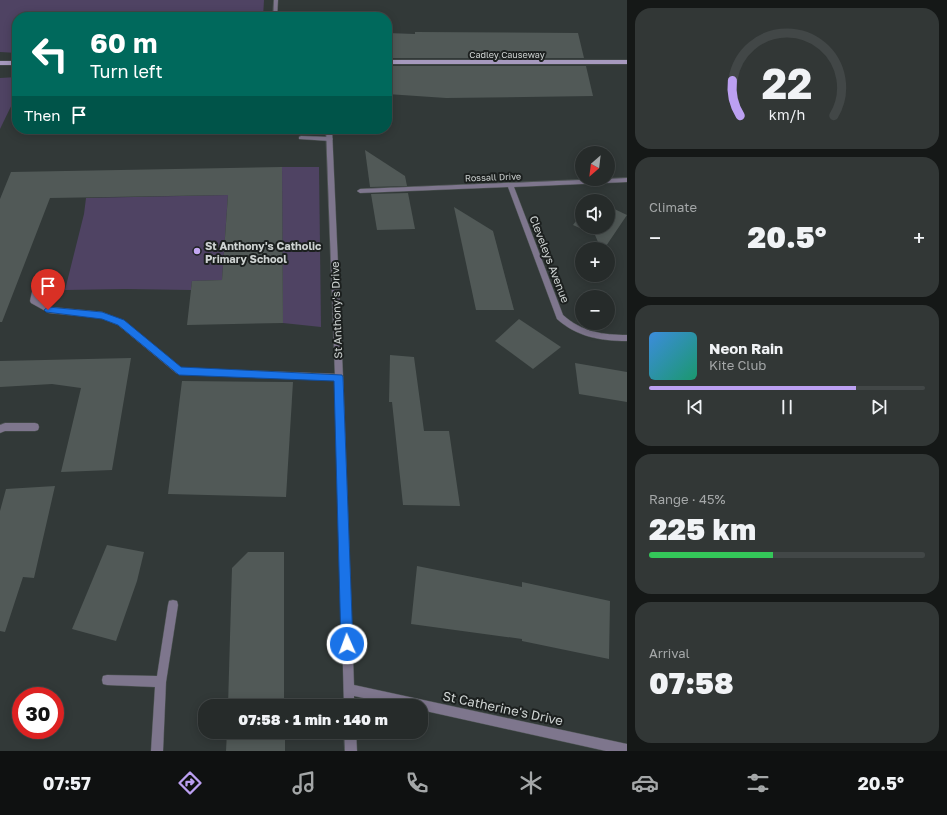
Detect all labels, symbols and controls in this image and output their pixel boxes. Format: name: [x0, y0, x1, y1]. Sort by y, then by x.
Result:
text: 60 m: [90, 26, 157, 59]
icon: left: [24, 28, 76, 80]
street label: Cadley Causeway: [469, 49, 545, 60]
text: 22: [762, 58, 812, 108]
text: Turn left: [90, 60, 163, 82]
icon: arrive: [68, 104, 90, 126]
text: Then: [24, 106, 60, 124]
text: km/h: [769, 106, 805, 123]
north arrow: [575, 146, 615, 186]
map controls: [575, 146, 615, 330]
street label: Rossall Drive: [465, 171, 521, 183]
button: sound: [575, 194, 615, 234]
text: Climate: [649, 199, 697, 215]
street label: Cleveleys Avenue: [527, 213, 573, 305]
text: 20.5°: [748, 219, 826, 255]
text: −: [649, 224, 661, 251]
text: +: [913, 224, 925, 251]
place label: St Anthony's Catholic Primary School: [205, 239, 322, 265]
button: +: [575, 242, 615, 282]
marker: St Anthony's Catholic Primary School: [192, 246, 202, 256]
street label: St Anthony's Drive: [328, 261, 344, 359]
pin: [31, 269, 65, 310]
icon: arrive: [37, 275, 59, 297]
button: −: [575, 290, 615, 330]
text: Neon Rain: [709, 339, 783, 357]
text: Kite Club: [709, 357, 766, 373]
icon: previous: [684, 396, 706, 418]
icon: pause: [776, 396, 798, 418]
icon: next: [868, 396, 890, 418]
text: Range · 45%: [649, 491, 725, 507]
text: 225 km: [649, 511, 756, 547]
position arrow: [326, 623, 368, 665]
text: Arrival: [649, 645, 690, 661]
text: 07:58: [649, 665, 734, 701]
speed limit sign: 30: [12, 687, 64, 739]
street label: St Catherine's Drive: [441, 687, 565, 729]
text: 07:58 · 1 min · 140 m: [238, 710, 388, 728]
icon: directions: [176, 769, 204, 797]
icon: music: [290, 769, 318, 797]
icon: phone: [403, 769, 431, 797]
icon: climate: [517, 769, 545, 797]
icon: car: [631, 769, 659, 797]
icon: filters: [744, 769, 772, 797]
text: 07:57: [43, 772, 91, 794]
text: 20.5°: [858, 772, 904, 794]

